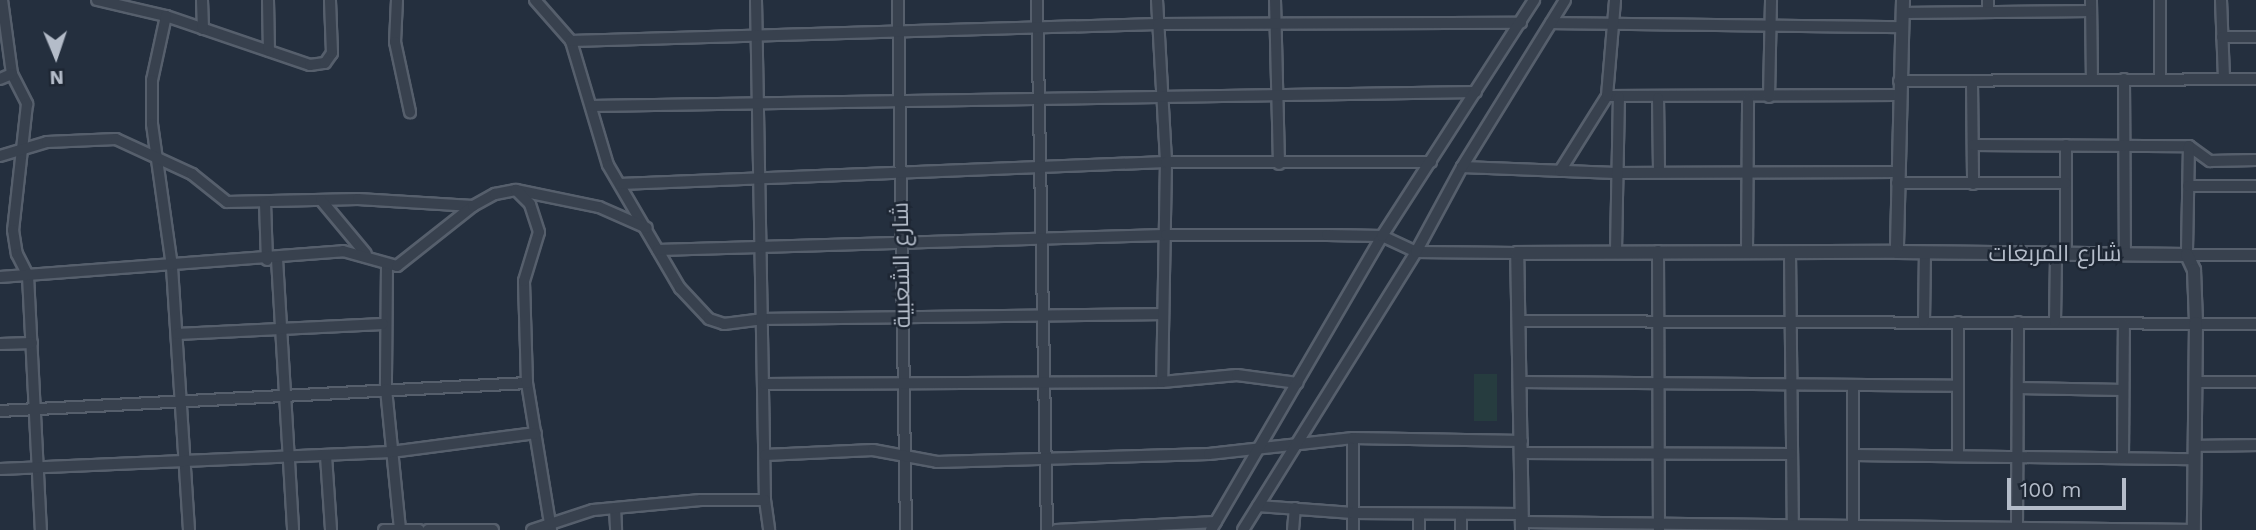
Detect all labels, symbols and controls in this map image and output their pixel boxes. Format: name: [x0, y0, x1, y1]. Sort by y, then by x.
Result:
north arrow: [21, 21, 91, 91]
text: N: [49, 66, 64, 89]
street label: شارع الشعبية: [887, 202, 917, 328]
street label: شارع المربعات: [1988, 240, 2122, 268]
scale bar: [2011, 463, 2130, 507]
text: 100 m: [2020, 477, 2082, 502]

